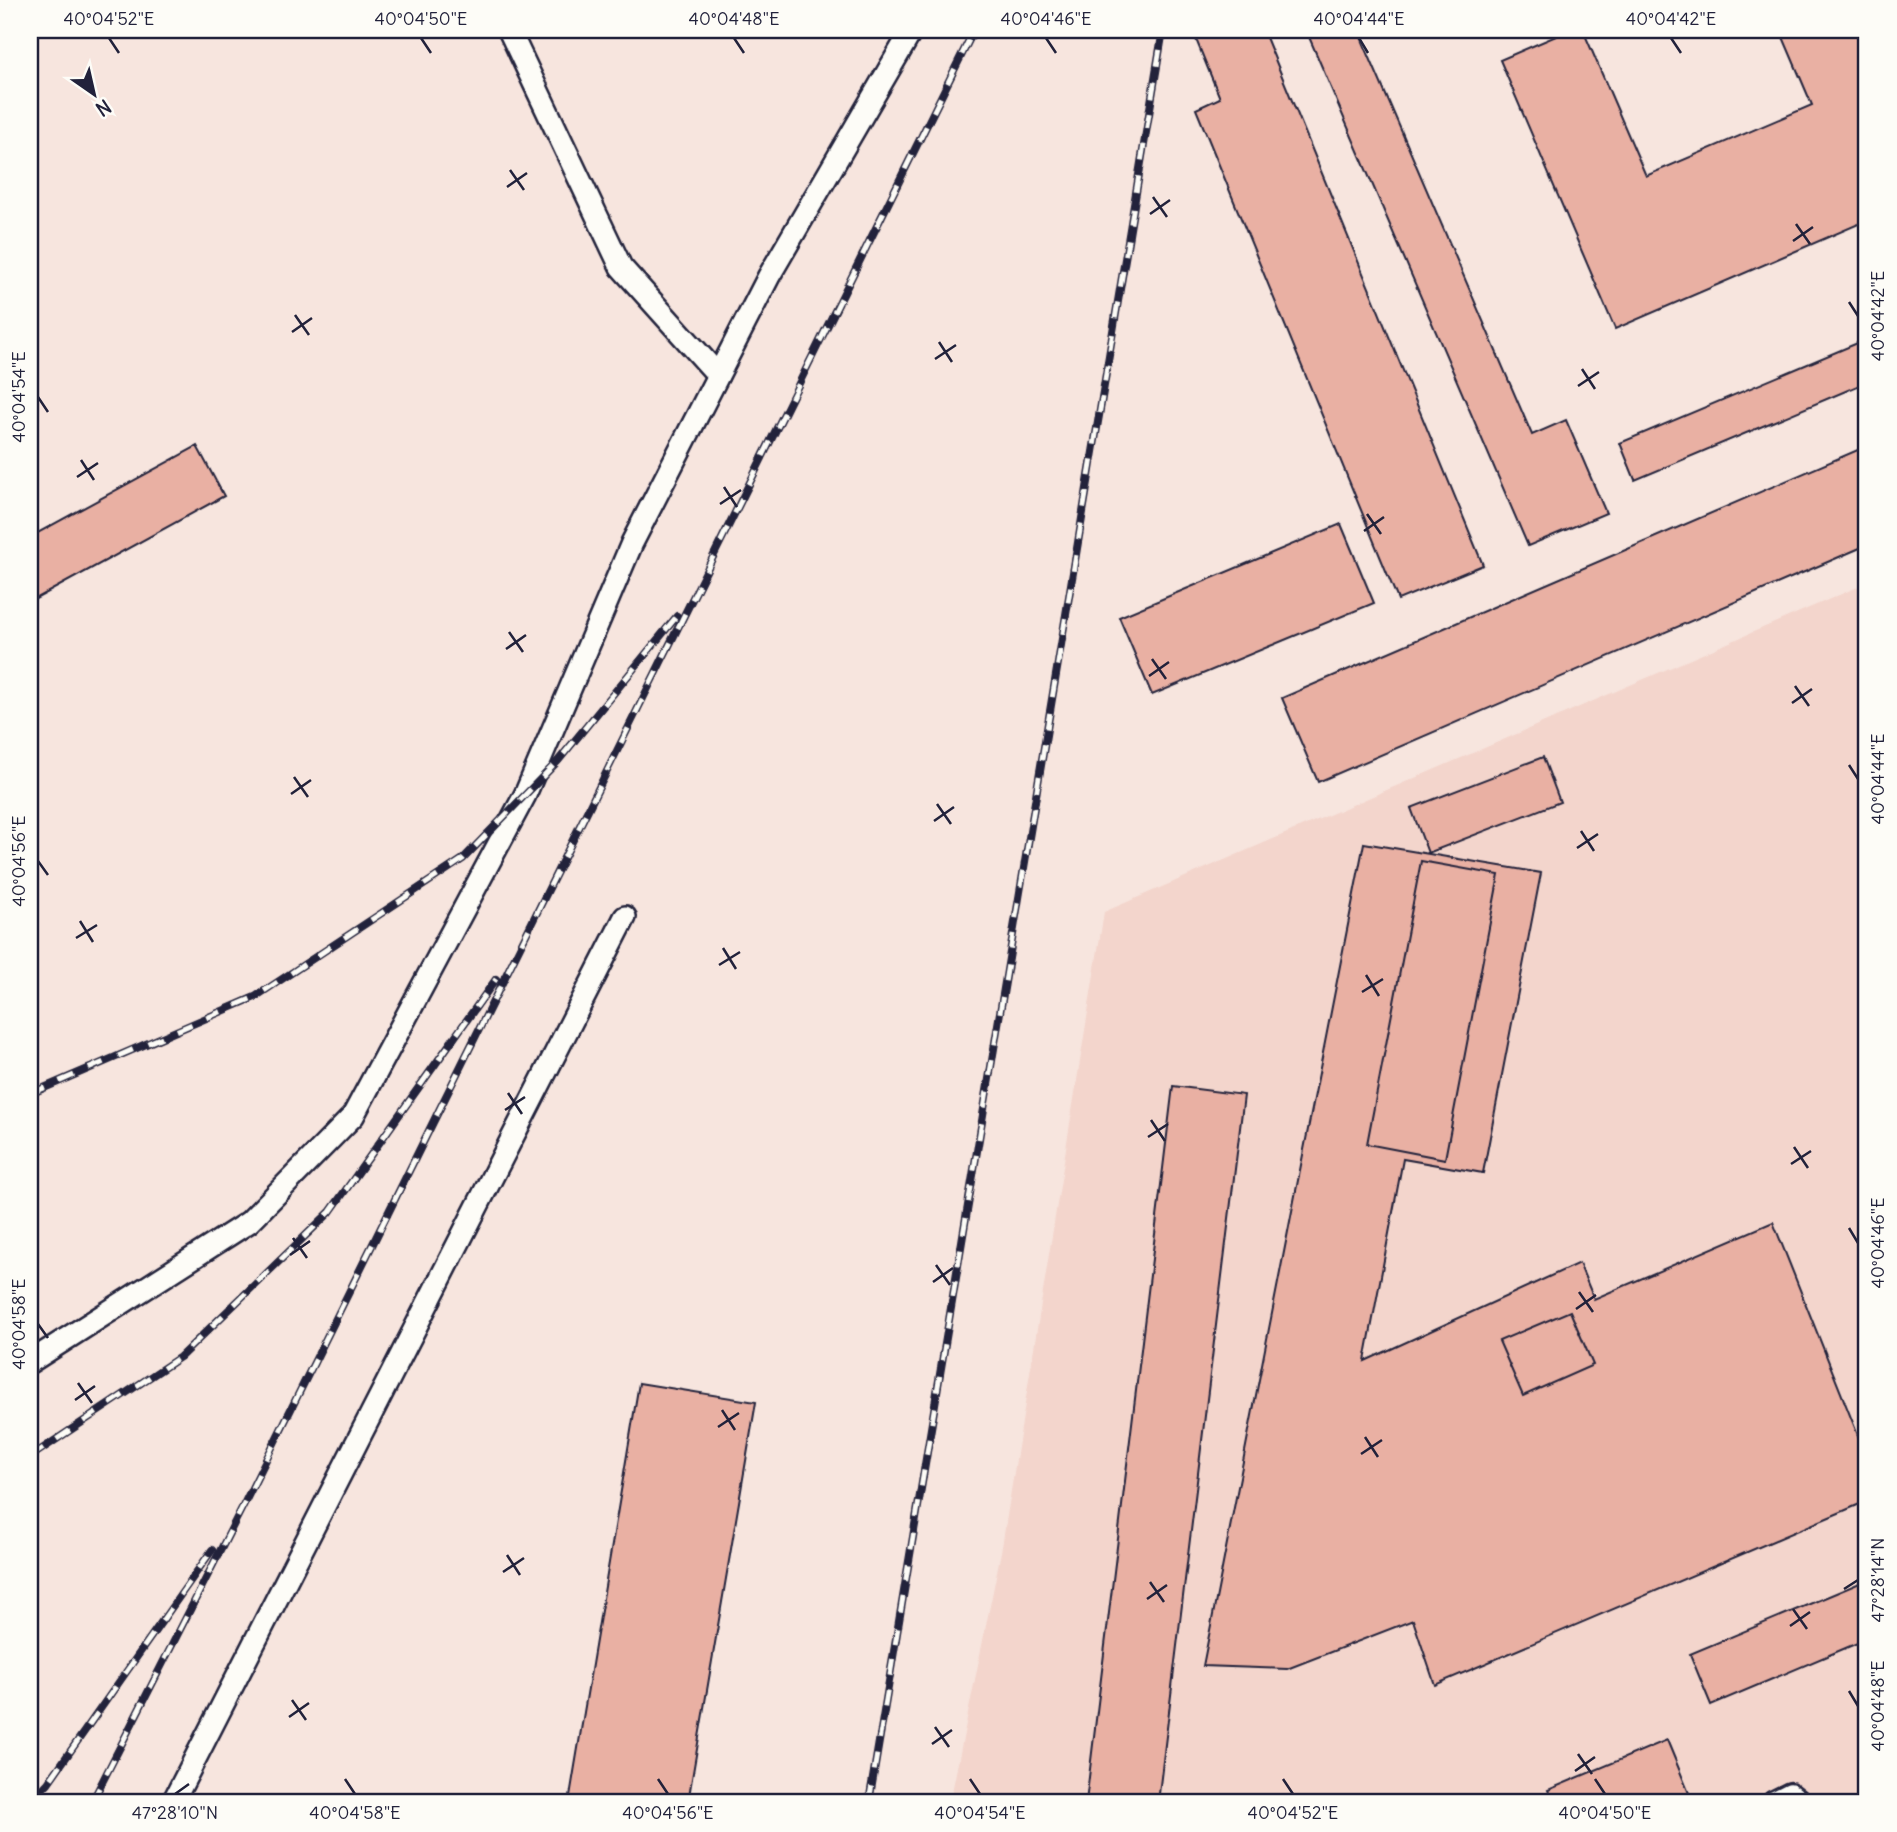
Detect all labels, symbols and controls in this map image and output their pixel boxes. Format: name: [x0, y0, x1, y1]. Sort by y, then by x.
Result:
text: 40°04'52"E: [64, 7, 154, 30]
text: 40°04'50"E: [375, 7, 467, 30]
text: 40°04'48"E: [689, 7, 779, 30]
text: 40°04'46"E: [1001, 7, 1091, 30]
text: 40°04'44"E: [1314, 7, 1404, 30]
text: 40°04'42"E: [1626, 7, 1716, 30]
north arrow: [60, 60, 130, 130]
text: N: [91, 94, 116, 122]
text: 40°04'42"E: [1866, 271, 1889, 361]
text: 40°04'54"E: [7, 351, 30, 443]
text: 40°04'44"E: [1866, 734, 1889, 824]
text: 40°04'56"E: [7, 815, 30, 907]
text: 40°04'46"E: [1866, 1198, 1889, 1288]
text: 40°04'58"E: [7, 1278, 30, 1370]
text: 47°28'14"N: [1866, 1538, 1889, 1622]
text: 40°04'48"E: [1866, 1661, 1889, 1751]
text: 47°28'10"N: [132, 1801, 218, 1824]
text: 40°04'58"E: [309, 1801, 401, 1824]
text: 40°04'56"E: [622, 1801, 714, 1824]
text: 40°04'54"E: [934, 1801, 1026, 1824]
text: 40°04'52"E: [1248, 1801, 1338, 1824]
text: 40°04'50"E: [1559, 1801, 1651, 1824]

